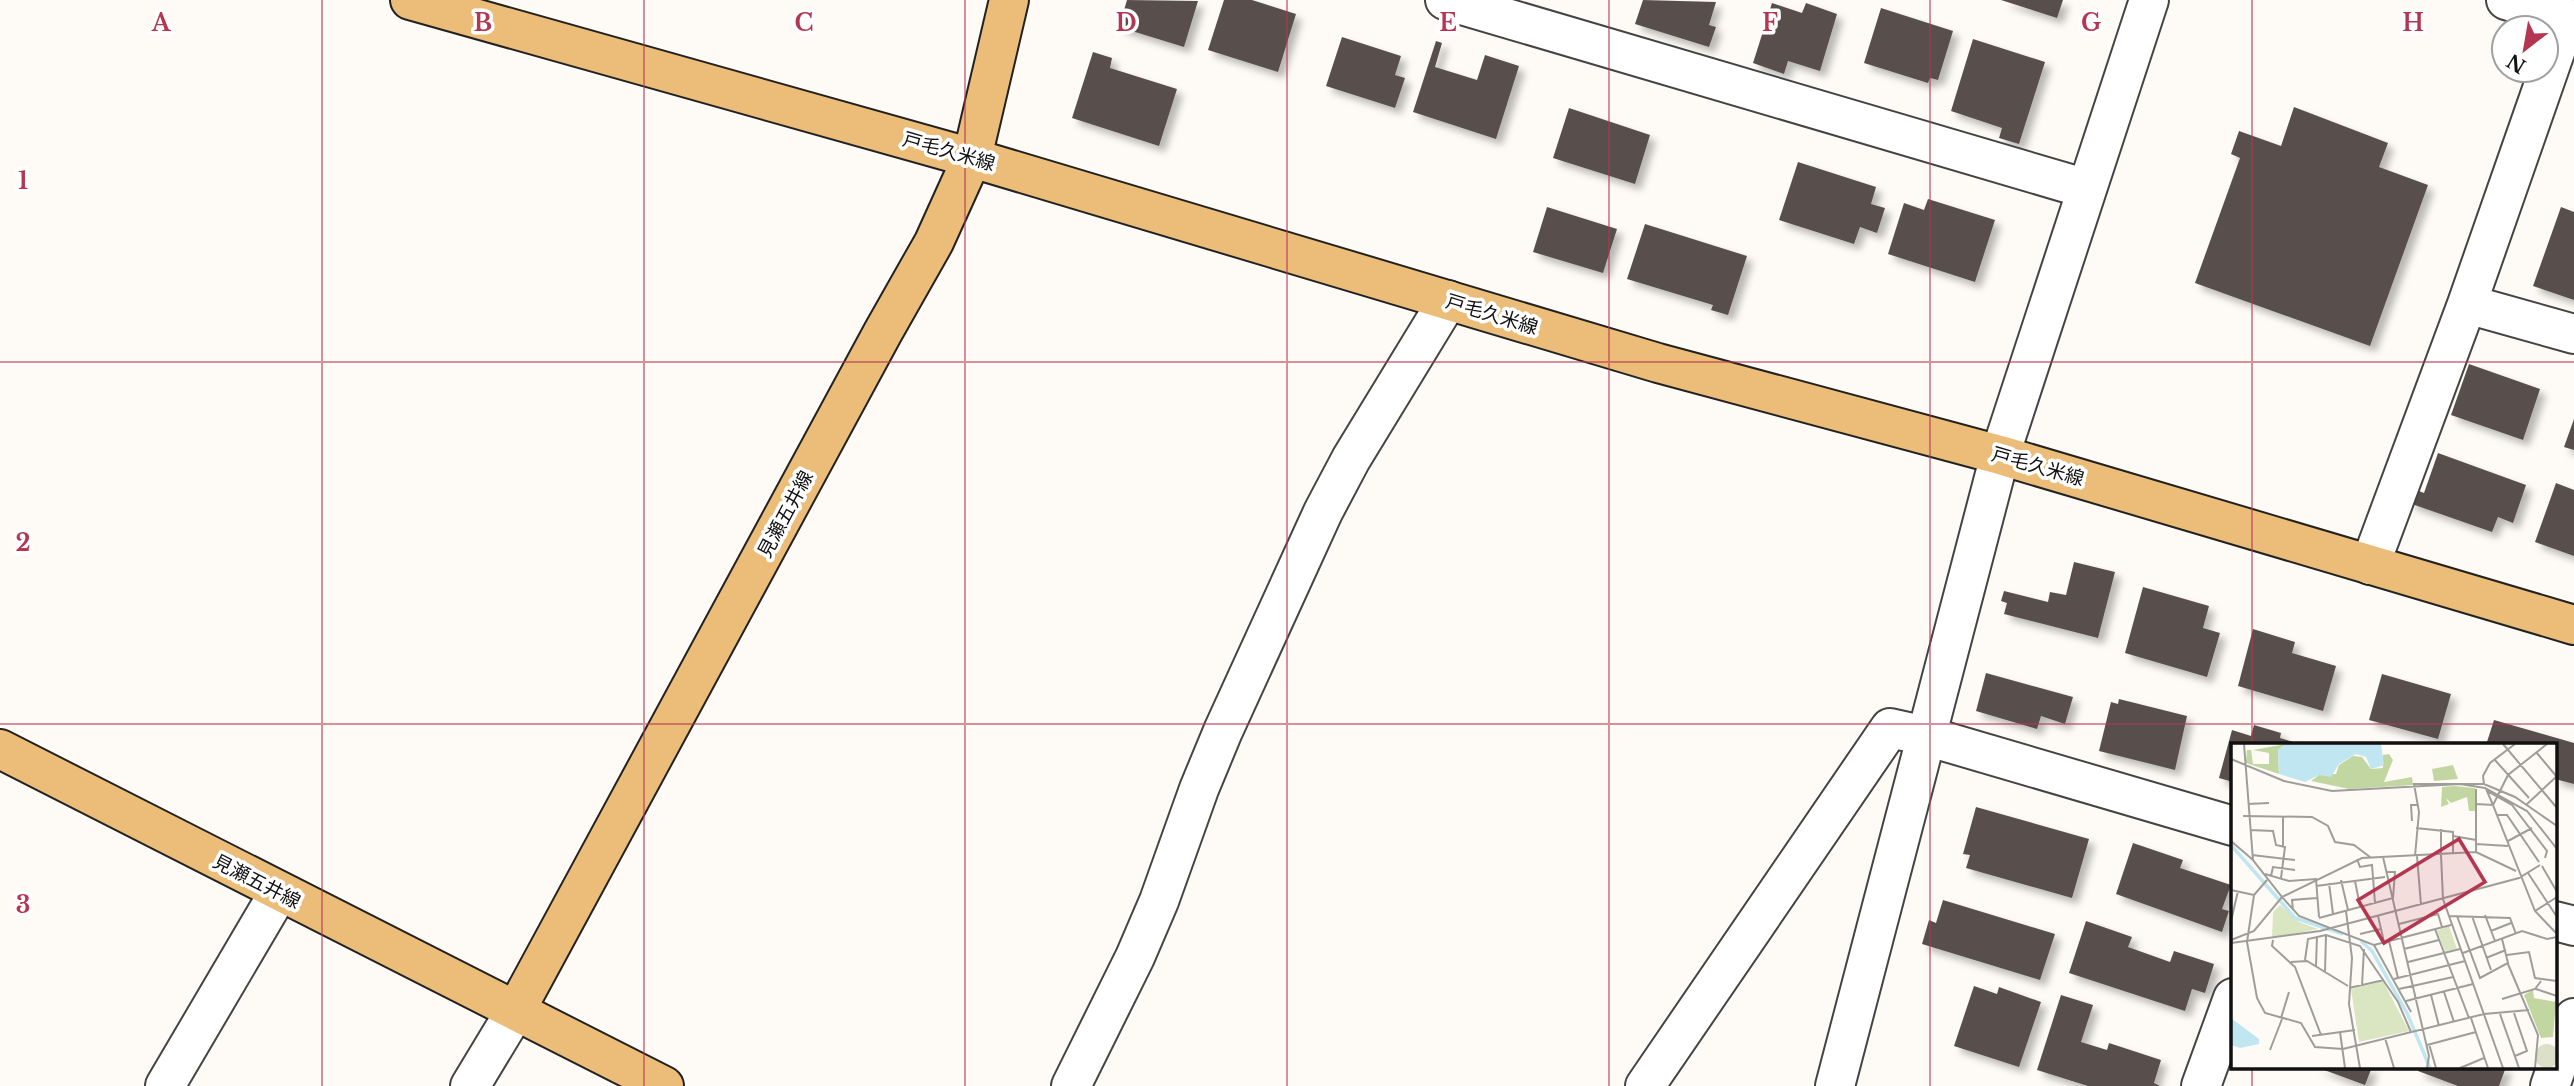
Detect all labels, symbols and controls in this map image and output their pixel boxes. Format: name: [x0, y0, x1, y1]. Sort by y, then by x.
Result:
text: A: [151, 9, 172, 37]
text: B: [474, 9, 492, 37]
text: C: [795, 9, 813, 37]
text: D: [1115, 9, 1137, 37]
text: E: [1439, 9, 1457, 37]
text: F: [1762, 9, 1778, 37]
text: G: [2081, 9, 2101, 37]
text: H: [2402, 9, 2424, 37]
north arrow: [2490, 14, 2560, 84]
text: N: [2503, 49, 2530, 78]
street label: 戸毛久米線: [900, 127, 998, 176]
text: 1: [18, 167, 28, 195]
street label: 戸毛久米線: [1443, 290, 1541, 339]
street label: 戸毛久米線: [1989, 442, 2087, 491]
street label: 見瀬五井線: [753, 467, 818, 562]
text: 2: [16, 529, 30, 557]
inset map: [2231, 743, 2556, 1068]
street label: 見瀬五井線: [209, 850, 304, 913]
text: 3: [16, 891, 30, 919]

